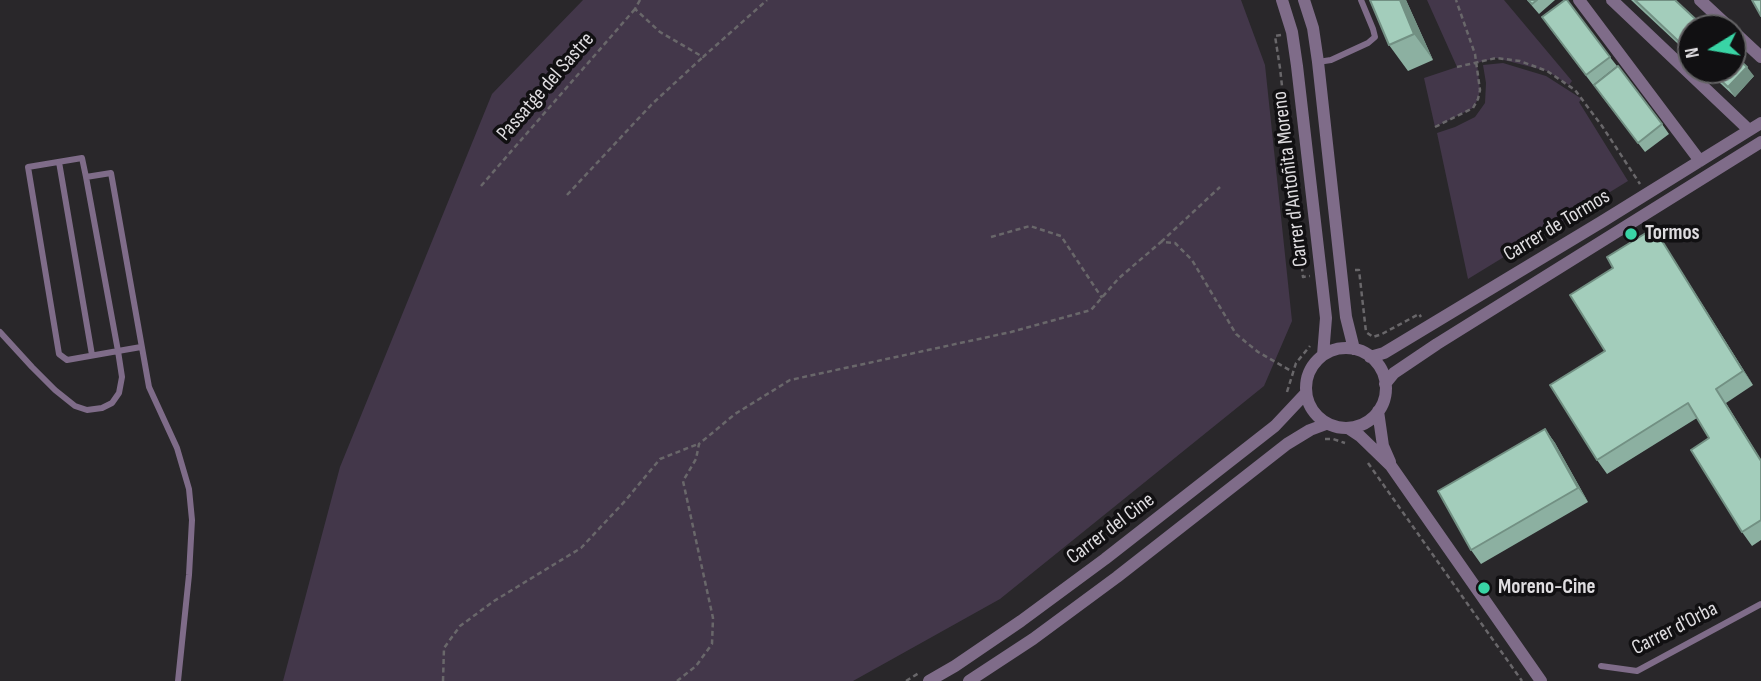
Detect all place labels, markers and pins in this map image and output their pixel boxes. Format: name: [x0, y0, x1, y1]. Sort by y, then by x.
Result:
place label: Tormos: [1645, 221, 1700, 247]
marker: Tormos: [1623, 226, 1639, 242]
place label: Moreno-Cine: [1498, 575, 1596, 601]
marker: Moreno-Cine: [1476, 580, 1492, 596]

